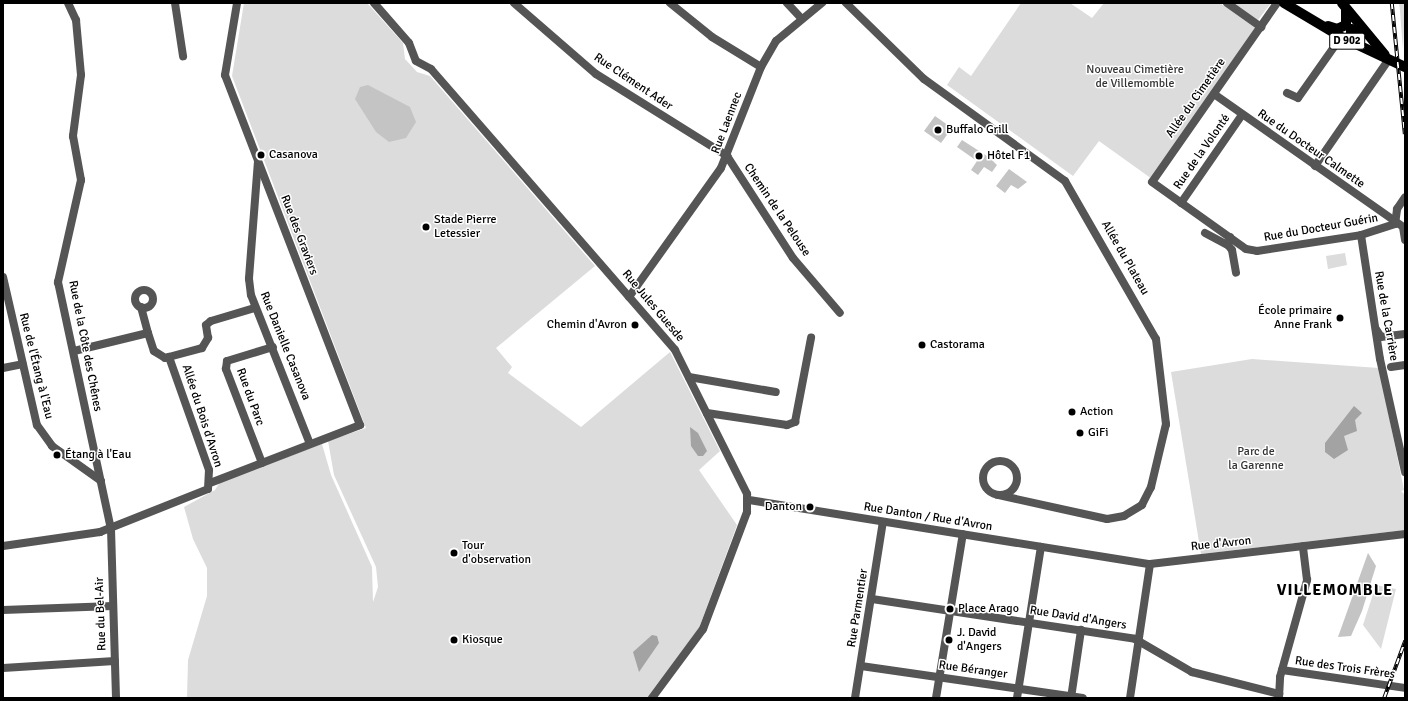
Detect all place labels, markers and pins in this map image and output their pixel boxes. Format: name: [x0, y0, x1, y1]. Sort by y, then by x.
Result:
place label: Buffalo Grill: [946, 123, 1008, 137]
marker: Buffalo Grill: [933, 125, 943, 135]
place label: Casanova: [269, 148, 318, 162]
place label: Hôtel F1: [987, 149, 1030, 163]
marker: Casanova: [256, 150, 266, 160]
marker: Hôtel F1: [974, 151, 984, 161]
place label: Stade Pierre Letessier: [434, 213, 497, 241]
marker: Stade Pierre Letessier: [421, 222, 431, 232]
place label: École primaire Anne Frank: [1258, 304, 1332, 332]
marker: École primaire Anne Frank: [1335, 313, 1345, 323]
place label: Chemin d'Avron: [547, 318, 627, 332]
marker: Chemin d'Avron: [630, 320, 640, 330]
place label: Castorama: [930, 338, 985, 352]
marker: Castorama: [917, 340, 927, 350]
place label: Action: [1080, 405, 1113, 419]
marker: Action: [1067, 407, 1077, 417]
place label: GiFi: [1088, 426, 1108, 440]
marker: GiFi: [1075, 428, 1085, 438]
place label: Étang à l'Eau: [65, 448, 131, 462]
marker: Étang à l'Eau: [52, 450, 62, 460]
place label: Danton: [765, 500, 802, 514]
marker: Danton: [805, 502, 815, 512]
place label: Tour d'observation: [462, 539, 531, 567]
marker: Tour d'observation: [449, 548, 459, 558]
place label: Place Arago: [958, 602, 1019, 616]
marker: Place Arago: [945, 604, 955, 614]
place label: J. David d'Angers: [957, 626, 1002, 654]
place label: Kiosque: [462, 633, 503, 647]
marker: Kiosque: [449, 635, 459, 645]
marker: J. David d'Angers: [944, 635, 954, 645]

